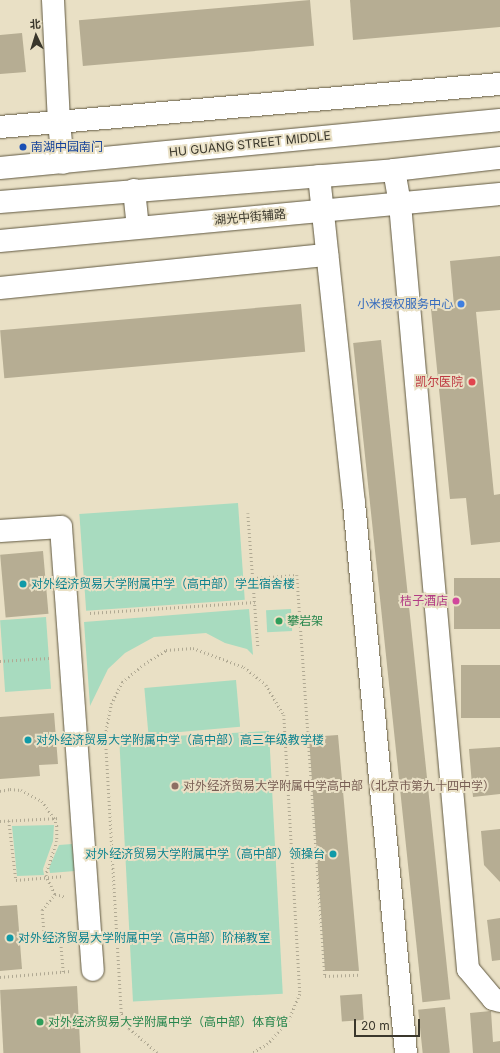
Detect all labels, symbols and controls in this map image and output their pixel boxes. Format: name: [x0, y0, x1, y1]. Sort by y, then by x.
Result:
north arrow: [16, 16, 56, 56]
text: 北: [29, 17, 41, 31]
street label: HU GUANG STREET MIDDLE: [168, 128, 332, 160]
place label: 南湖中园南门: [31, 140, 103, 154]
marker: 南湖中园南门: [18, 142, 28, 152]
street label: 湖光中街辅路: [214, 207, 286, 227]
place label: 小米授权服务中心: [357, 297, 453, 311]
marker: 小米授权服务中心: [456, 299, 466, 309]
place label: 凯尔医院: [415, 375, 463, 389]
marker: 凯尔医院: [466, 376, 478, 388]
place label: 对外经济贸易大学附属中学（高中部）学生宿舍楼: [31, 577, 295, 591]
marker: 对外经济贸易大学附属中学（高中部）学生宿舍楼: [18, 579, 28, 589]
place label: 桔子酒店: [400, 594, 448, 608]
marker: 桔子酒店: [451, 596, 461, 606]
place label: 攀岩架: [287, 614, 323, 628]
marker: 攀岩架: [274, 616, 284, 626]
place label: 对外经济贸易大学附属中学（高中部）高三年级教学楼: [36, 733, 324, 747]
marker: 对外经济贸易大学附属中学（高中部）高三年级教学楼: [23, 735, 33, 745]
place label: 对外经济贸易大学附属中学高中部（北京市第九十四中学）: [183, 779, 495, 793]
marker: 对外经济贸易大学附属中学高中部（北京市第九十四中学）: [170, 781, 180, 791]
place label: 对外经济贸易大学附属中学（高中部）领操台: [85, 847, 325, 861]
marker: 对外经济贸易大学附属中学（高中部）领操台: [328, 849, 338, 859]
place label: 对外经济贸易大学附属中学（高中部）阶梯教室: [18, 931, 270, 945]
marker: 对外经济贸易大学附属中学（高中部）阶梯教室: [5, 933, 15, 943]
scale bar: [356, 1011, 422, 1037]
place label: 对外经济贸易大学附属中学（高中部）体育馆: [48, 1015, 288, 1029]
marker: 对外经济贸易大学附属中学（高中部）体育馆: [35, 1017, 45, 1027]
text: 20 m: [361, 1018, 390, 1033]

